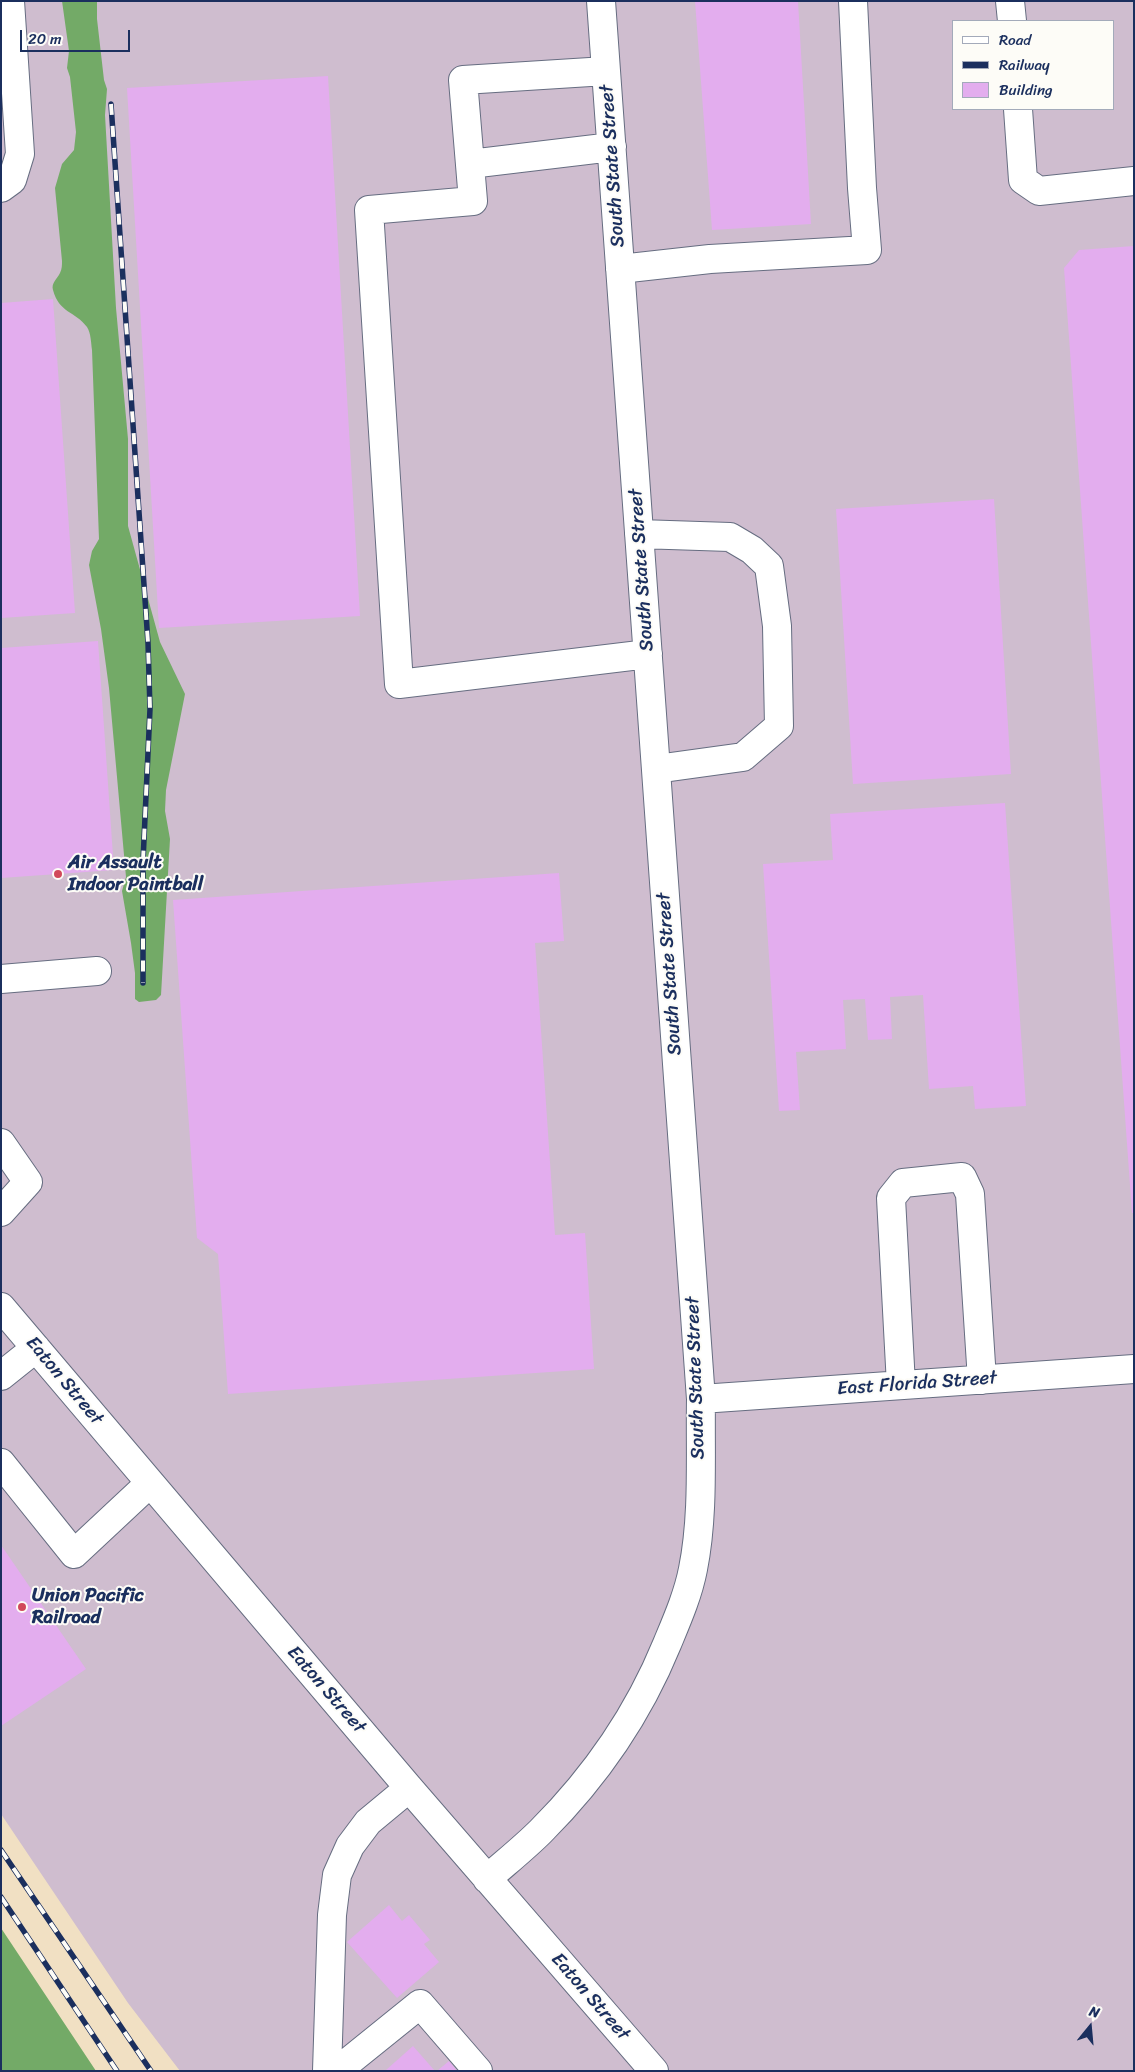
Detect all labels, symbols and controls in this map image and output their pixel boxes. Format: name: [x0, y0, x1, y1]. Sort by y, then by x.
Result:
scale bar: [22, 20, 132, 52]
legend: [952, 20, 1115, 110]
text: 20 m: [28, 26, 62, 52]
text: Road: [999, 27, 1031, 53]
text: Railway: [999, 52, 1050, 78]
text: Building: [999, 77, 1053, 103]
street label: South State Street: [596, 84, 630, 248]
street label: South State Street: [625, 488, 659, 652]
place label: Air Assault Indoor Paintball: [68, 852, 203, 896]
marker: Air Assault Indoor Paintball: [52, 868, 64, 880]
street label: South State Street: [653, 892, 687, 1056]
street label: South State Street: [682, 1296, 710, 1460]
street label: Eaton Street: [20, 1332, 108, 1430]
street label: East Florida Street: [836, 1367, 998, 1401]
place label: Union Pacific Railroad: [32, 1585, 144, 1629]
marker: Union Pacific Railroad: [16, 1601, 28, 1613]
street label: Eaton Street: [282, 1642, 370, 1738]
street label: Eaton Street: [546, 1949, 634, 2045]
text: N: [1086, 1999, 1103, 2026]
north arrow: [1065, 2002, 1115, 2052]

